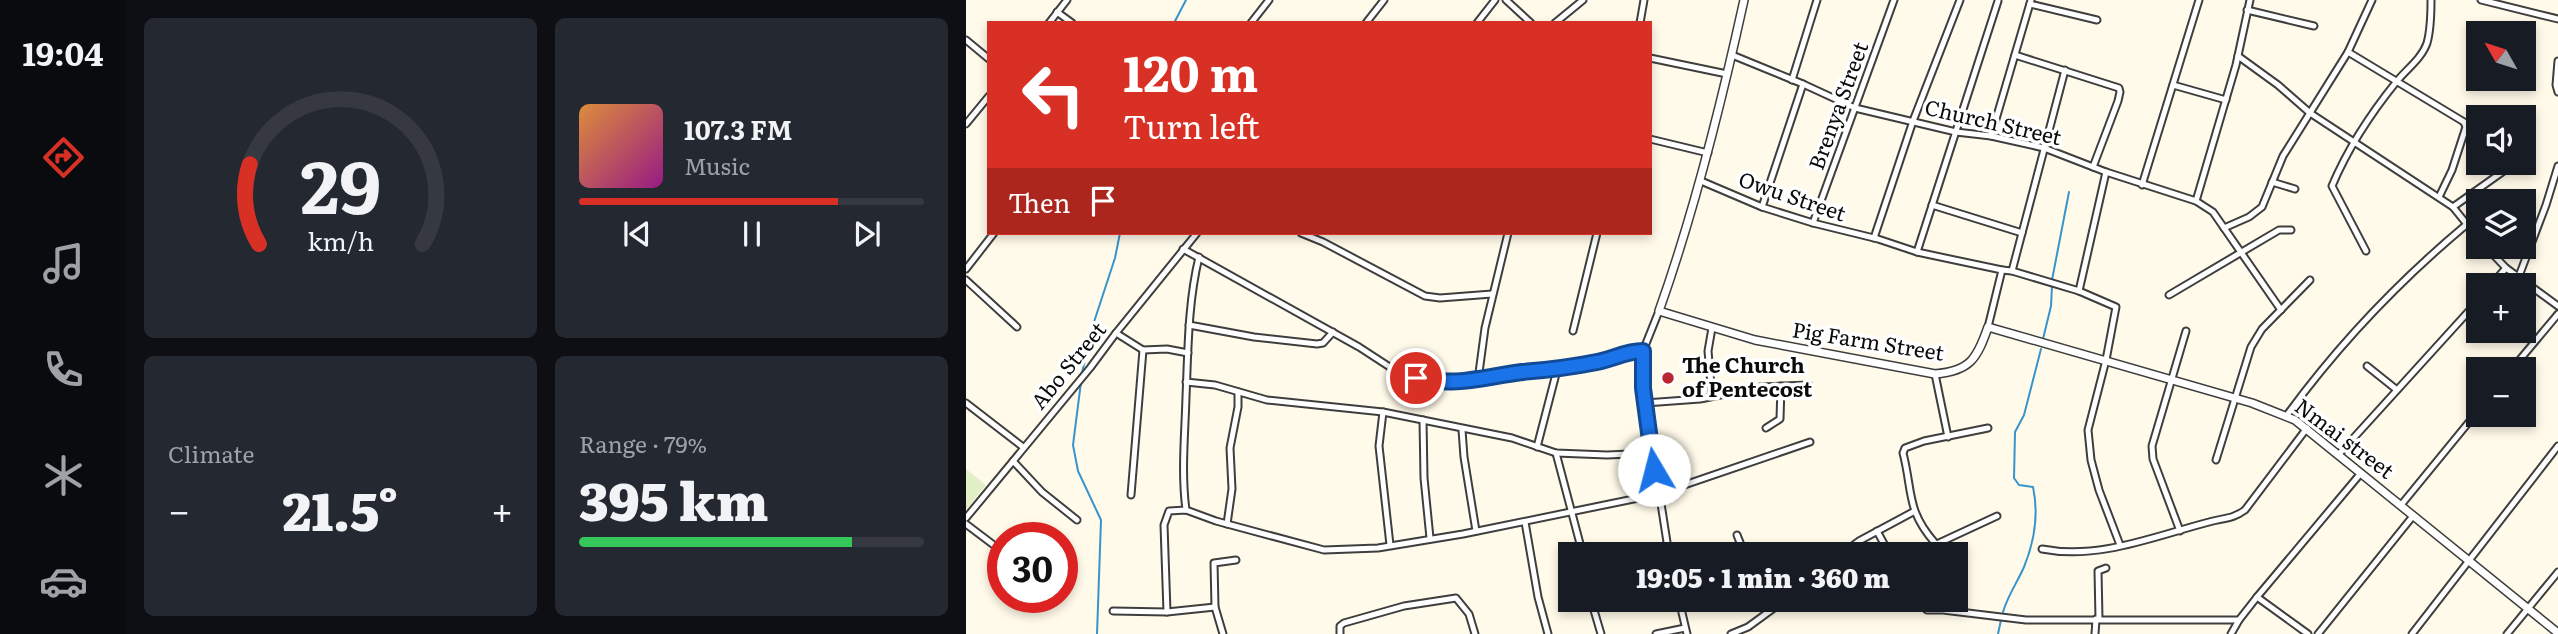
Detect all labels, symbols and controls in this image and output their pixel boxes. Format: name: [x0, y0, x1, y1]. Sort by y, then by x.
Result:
north arrow: [2466, 21, 2536, 91]
map controls: [2466, 21, 2536, 427]
text: 19:04: [22, 28, 104, 76]
text: 120 m: [1123, 34, 1258, 107]
street label: Brenya Street: [1799, 36, 1874, 174]
icon: left: [1008, 49, 1099, 140]
street label: Church Street: [1922, 90, 2065, 151]
text: Turn left: [1123, 101, 1260, 149]
button: sound: [2466, 105, 2536, 175]
text: 107.3 FM: [684, 109, 792, 148]
text: 29: [300, 129, 381, 237]
icon: directions: [39, 133, 88, 182]
text: Music: [684, 148, 750, 182]
street label: Owu Street: [1735, 162, 1851, 228]
text: Then: [1008, 182, 1070, 221]
icon: arrive: [1084, 182, 1122, 220]
button: layers: [2466, 189, 2536, 259]
icon: previous: [618, 215, 656, 253]
icon: pause: [733, 215, 771, 253]
icon: next: [848, 215, 886, 253]
text: km/h: [307, 222, 374, 259]
icon: music: [39, 239, 88, 288]
button: +: [2466, 273, 2536, 343]
street label: Pig Farm Street: [1790, 312, 1947, 367]
street label: Abo Street: [1022, 314, 1112, 415]
icon: phone: [39, 345, 88, 394]
pin: [1386, 348, 1446, 408]
place label: The Church of Pentecost: [1682, 348, 1813, 403]
button: −: [2466, 357, 2536, 427]
icon: arrive: [1397, 359, 1435, 397]
marker: The Church of Pentecost: [1660, 370, 1676, 386]
street label: Nmai street: [2289, 389, 2402, 485]
text: Range · 79%: [579, 426, 707, 460]
position arrow: [1617, 433, 1691, 507]
text: Climate: [168, 436, 254, 470]
icon: climate: [39, 451, 88, 500]
text: 395 km: [579, 460, 769, 537]
text: 21.5°: [283, 470, 398, 547]
text: −: [168, 480, 190, 537]
text: +: [491, 480, 513, 537]
speed limit sign: 30: [987, 522, 1078, 613]
icon: car: [39, 557, 88, 606]
text: 19:05 · 1 min · 360 m: [1636, 557, 1890, 596]

